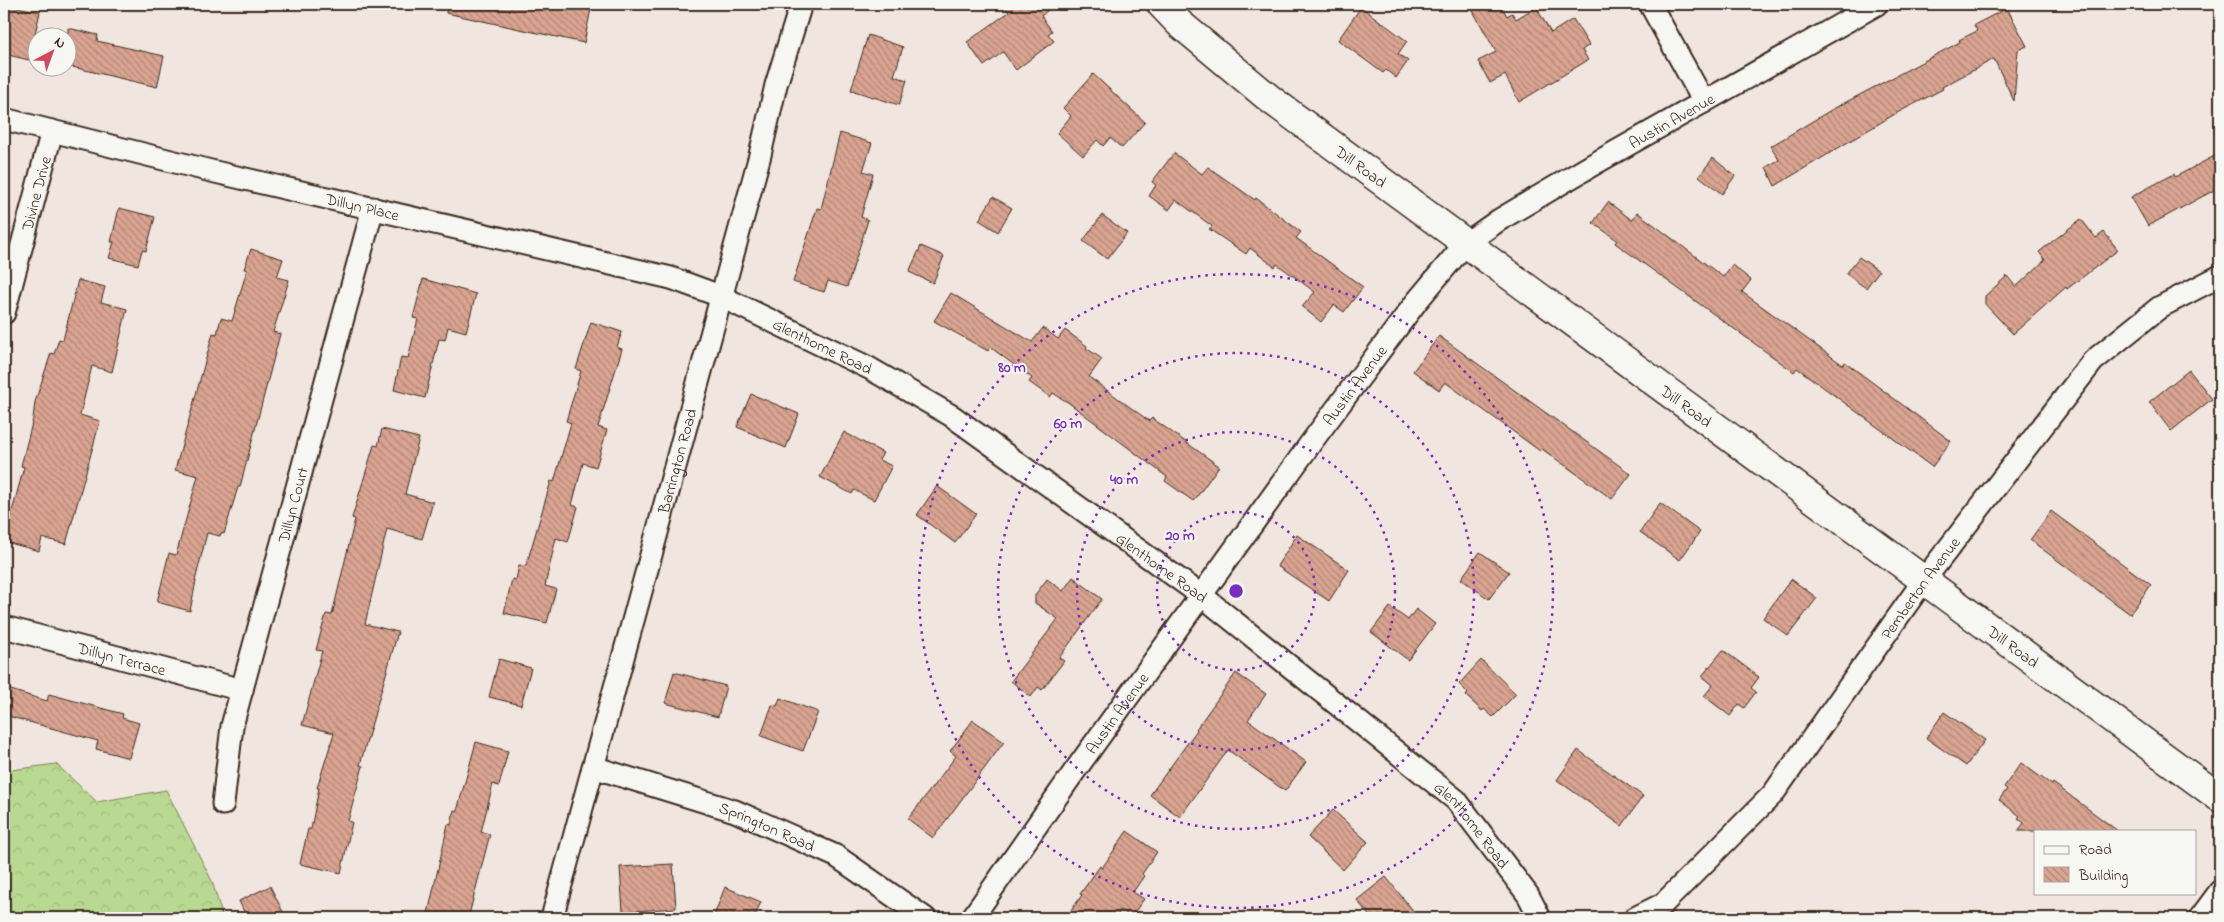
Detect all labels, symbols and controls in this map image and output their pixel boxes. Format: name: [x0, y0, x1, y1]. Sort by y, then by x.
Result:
north arrow: [28, 28, 78, 78]
text: N: [49, 32, 70, 54]
street label: Austin Avenue: [1625, 88, 1720, 156]
street label: Dill Road: [1328, 140, 1391, 195]
street label: Divine Drive: [16, 153, 59, 234]
street label: Dillyn Place: [322, 188, 402, 229]
street label: Glenthorne Road: [768, 313, 876, 382]
street label: Austin Avenue: [1318, 340, 1394, 431]
text: 80 m: [997, 357, 1026, 379]
street label: Dill Road: [1654, 379, 1716, 434]
street label: Barrington Road: [653, 406, 704, 517]
text: 60 m: [1053, 413, 1083, 435]
street label: Dillyn Court: [272, 464, 316, 547]
text: 40 m: [1109, 469, 1138, 491]
text: 20 m: [1164, 525, 1195, 547]
street label: Glenthorne Road: [1110, 527, 1212, 610]
street label: Pemberton Avenue: [1876, 532, 1967, 645]
centre of rings: [1227, 582, 1245, 600]
street label: Dill Road: [1981, 620, 2043, 675]
street label: Dillyn Terrace: [74, 637, 169, 683]
street label: Austin Avenue: [1081, 668, 1156, 760]
street label: Glenthorne Road: [1428, 776, 1514, 875]
street label: Springton Road: [716, 797, 818, 859]
legend: [2034, 830, 2196, 894]
text: Road: [2079, 839, 2112, 861]
text: Building: [2078, 865, 2128, 888]

